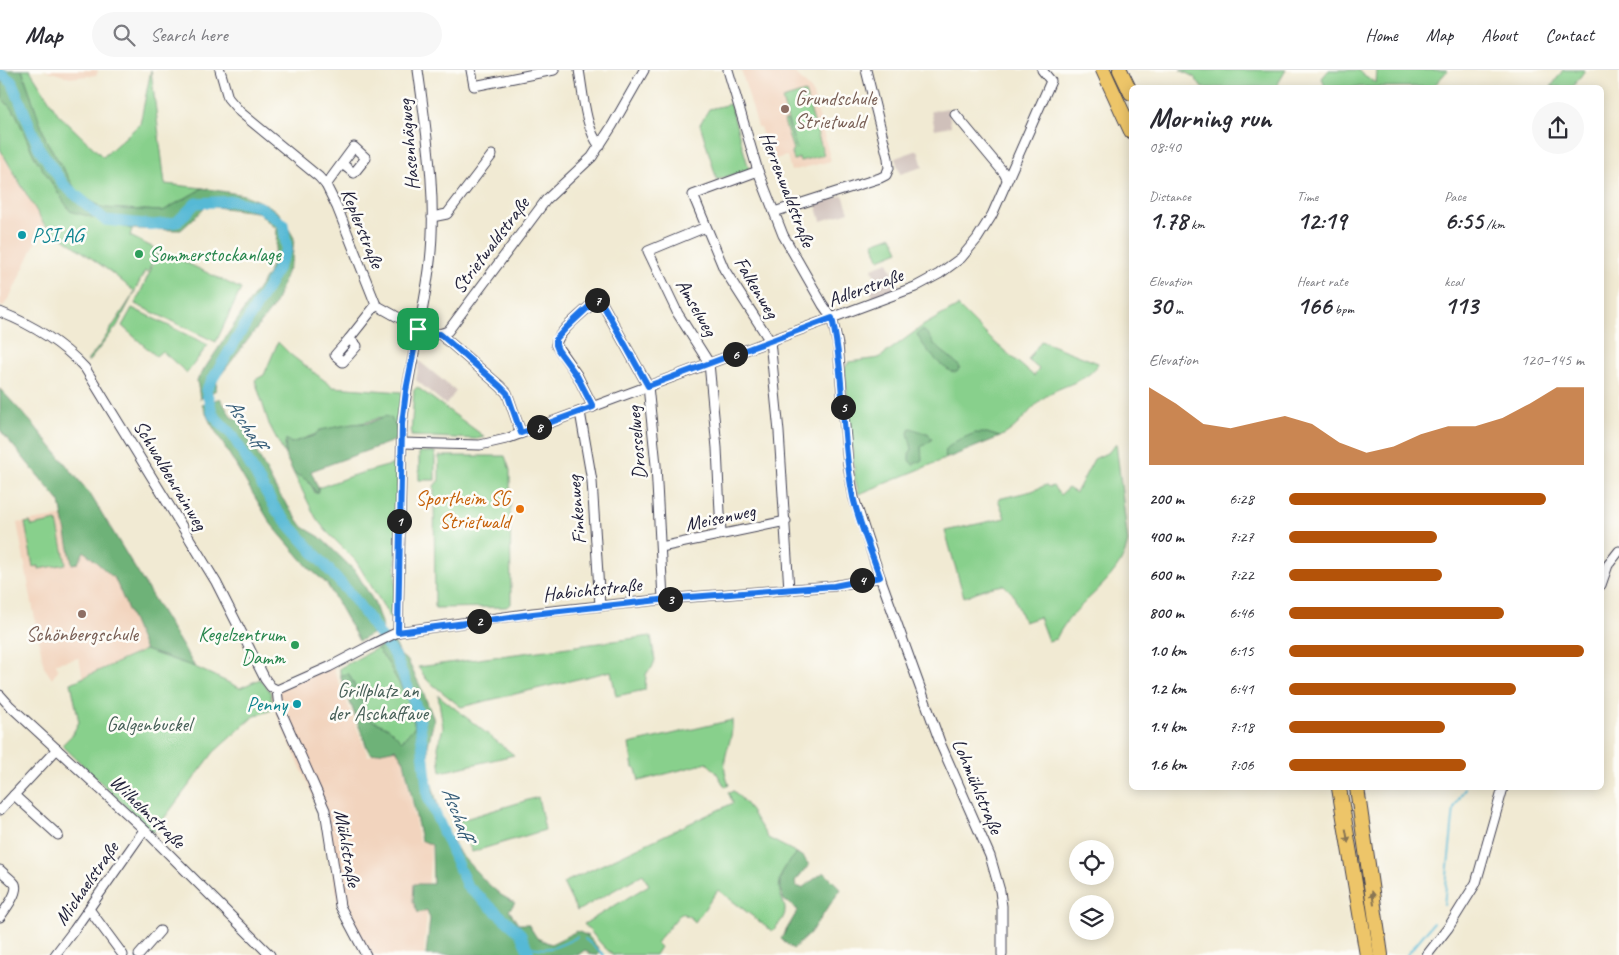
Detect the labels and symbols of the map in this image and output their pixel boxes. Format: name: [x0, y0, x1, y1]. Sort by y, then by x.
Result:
place label: Grundschule Strietwald: [795, 86, 878, 134]
street label: Hasenhägweg: [392, 97, 425, 191]
marker: Grundschule Strietwald: [779, 103, 791, 115]
street label: Herrenwaldstraße: [754, 128, 821, 252]
street label: Keplerstraße: [335, 185, 390, 273]
street label: Strietwaldstraße: [446, 191, 536, 299]
place label: PSI AG: [32, 223, 86, 248]
marker: PSI AG: [16, 229, 28, 241]
place label: Sommerstockanlage: [149, 242, 282, 267]
marker: Sommerstockanlage: [133, 248, 145, 260]
street label: Falkenweg: [729, 252, 786, 324]
street label: Adlerstraße: [824, 262, 908, 313]
street label: Amselweg: [670, 274, 724, 342]
pin: 7: [584, 288, 610, 312]
pin: [397, 308, 439, 350]
pin: 6: [722, 342, 748, 366]
water label: Aschaff: [220, 393, 276, 459]
pin: 5: [830, 394, 856, 420]
street label: Drosselweg: [621, 403, 652, 481]
pin: 8: [526, 414, 552, 440]
street label: Schwalbenrainweg: [128, 416, 214, 536]
street label: Finkenweg: [561, 473, 592, 545]
place label: Sportheim SG Strietwald: [416, 486, 513, 534]
street label: Meisenweg: [683, 498, 758, 537]
marker: Sportheim SG Strietwald: [514, 503, 526, 515]
pin: 1: [386, 508, 412, 534]
pin: 4: [850, 568, 874, 592]
street label: Habichtstraße: [542, 572, 644, 607]
pin: 3: [658, 586, 682, 612]
marker: Schönbergschule: [76, 608, 88, 620]
pin: 2: [466, 608, 492, 634]
place label: Schönbergschule: [26, 622, 139, 647]
place label: Kegelzentrum Damm: [198, 622, 287, 670]
marker: Kegelzentrum Damm: [289, 639, 301, 651]
park label: Grillplatz an der Aschaffaue: [328, 678, 430, 726]
place label: Penny: [247, 692, 289, 717]
marker: Penny: [291, 698, 303, 710]
park label: Galgenbuckel: [107, 712, 195, 737]
street label: Lohmühlstraße: [946, 735, 1009, 839]
street label: Wilhelmstraße: [105, 769, 192, 855]
water label: Aschaff: [436, 783, 483, 850]
street label: Mühlstraße: [328, 807, 367, 890]
one-way arrow: [1344, 828, 1352, 844]
street label: Michaelstraße: [49, 835, 125, 930]
one-way arrow: [1369, 890, 1377, 906]

